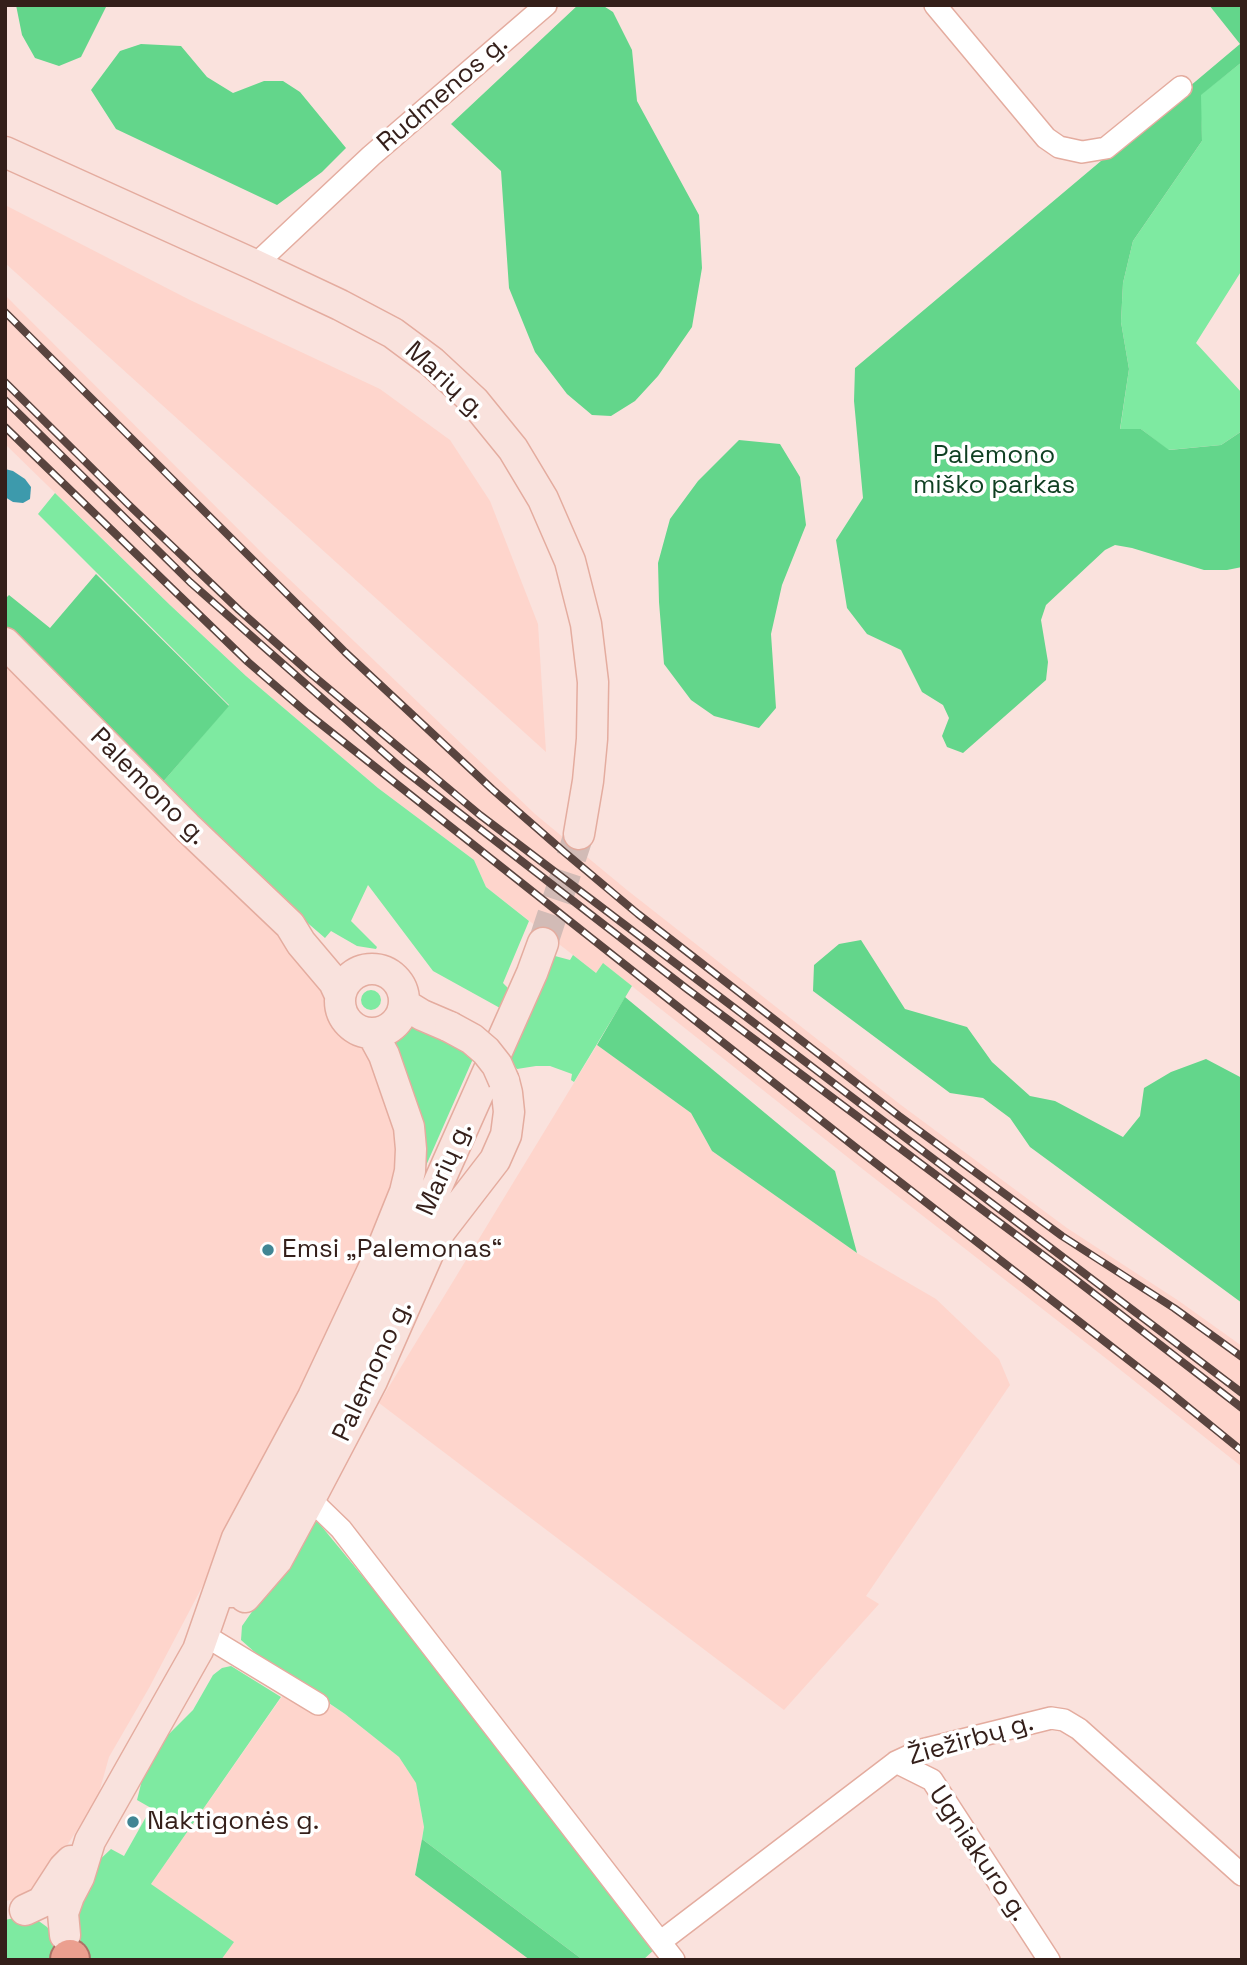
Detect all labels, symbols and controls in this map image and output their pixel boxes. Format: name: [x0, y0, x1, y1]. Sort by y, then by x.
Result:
street label: Rudmenos g.: [371, 29, 515, 159]
street label: Marių g.: [398, 336, 492, 426]
park label: Palemono miško parkas: [913, 440, 1075, 502]
street label: Palemono g.: [83, 722, 213, 852]
street label: Marių g.: [411, 1117, 479, 1221]
place label: Emsi „Palemonas“: [282, 1234, 503, 1266]
marker: Emsi „Palemonas“: [260, 1242, 276, 1258]
street label: Palemono g.: [327, 1295, 419, 1447]
street label: Žiežirbų g.: [905, 1707, 1037, 1773]
street label: Ugniakuro g.: [921, 1780, 1035, 1928]
place label: Naktigonės g.: [147, 1806, 319, 1838]
marker: Naktigonės g.: [125, 1814, 141, 1830]

